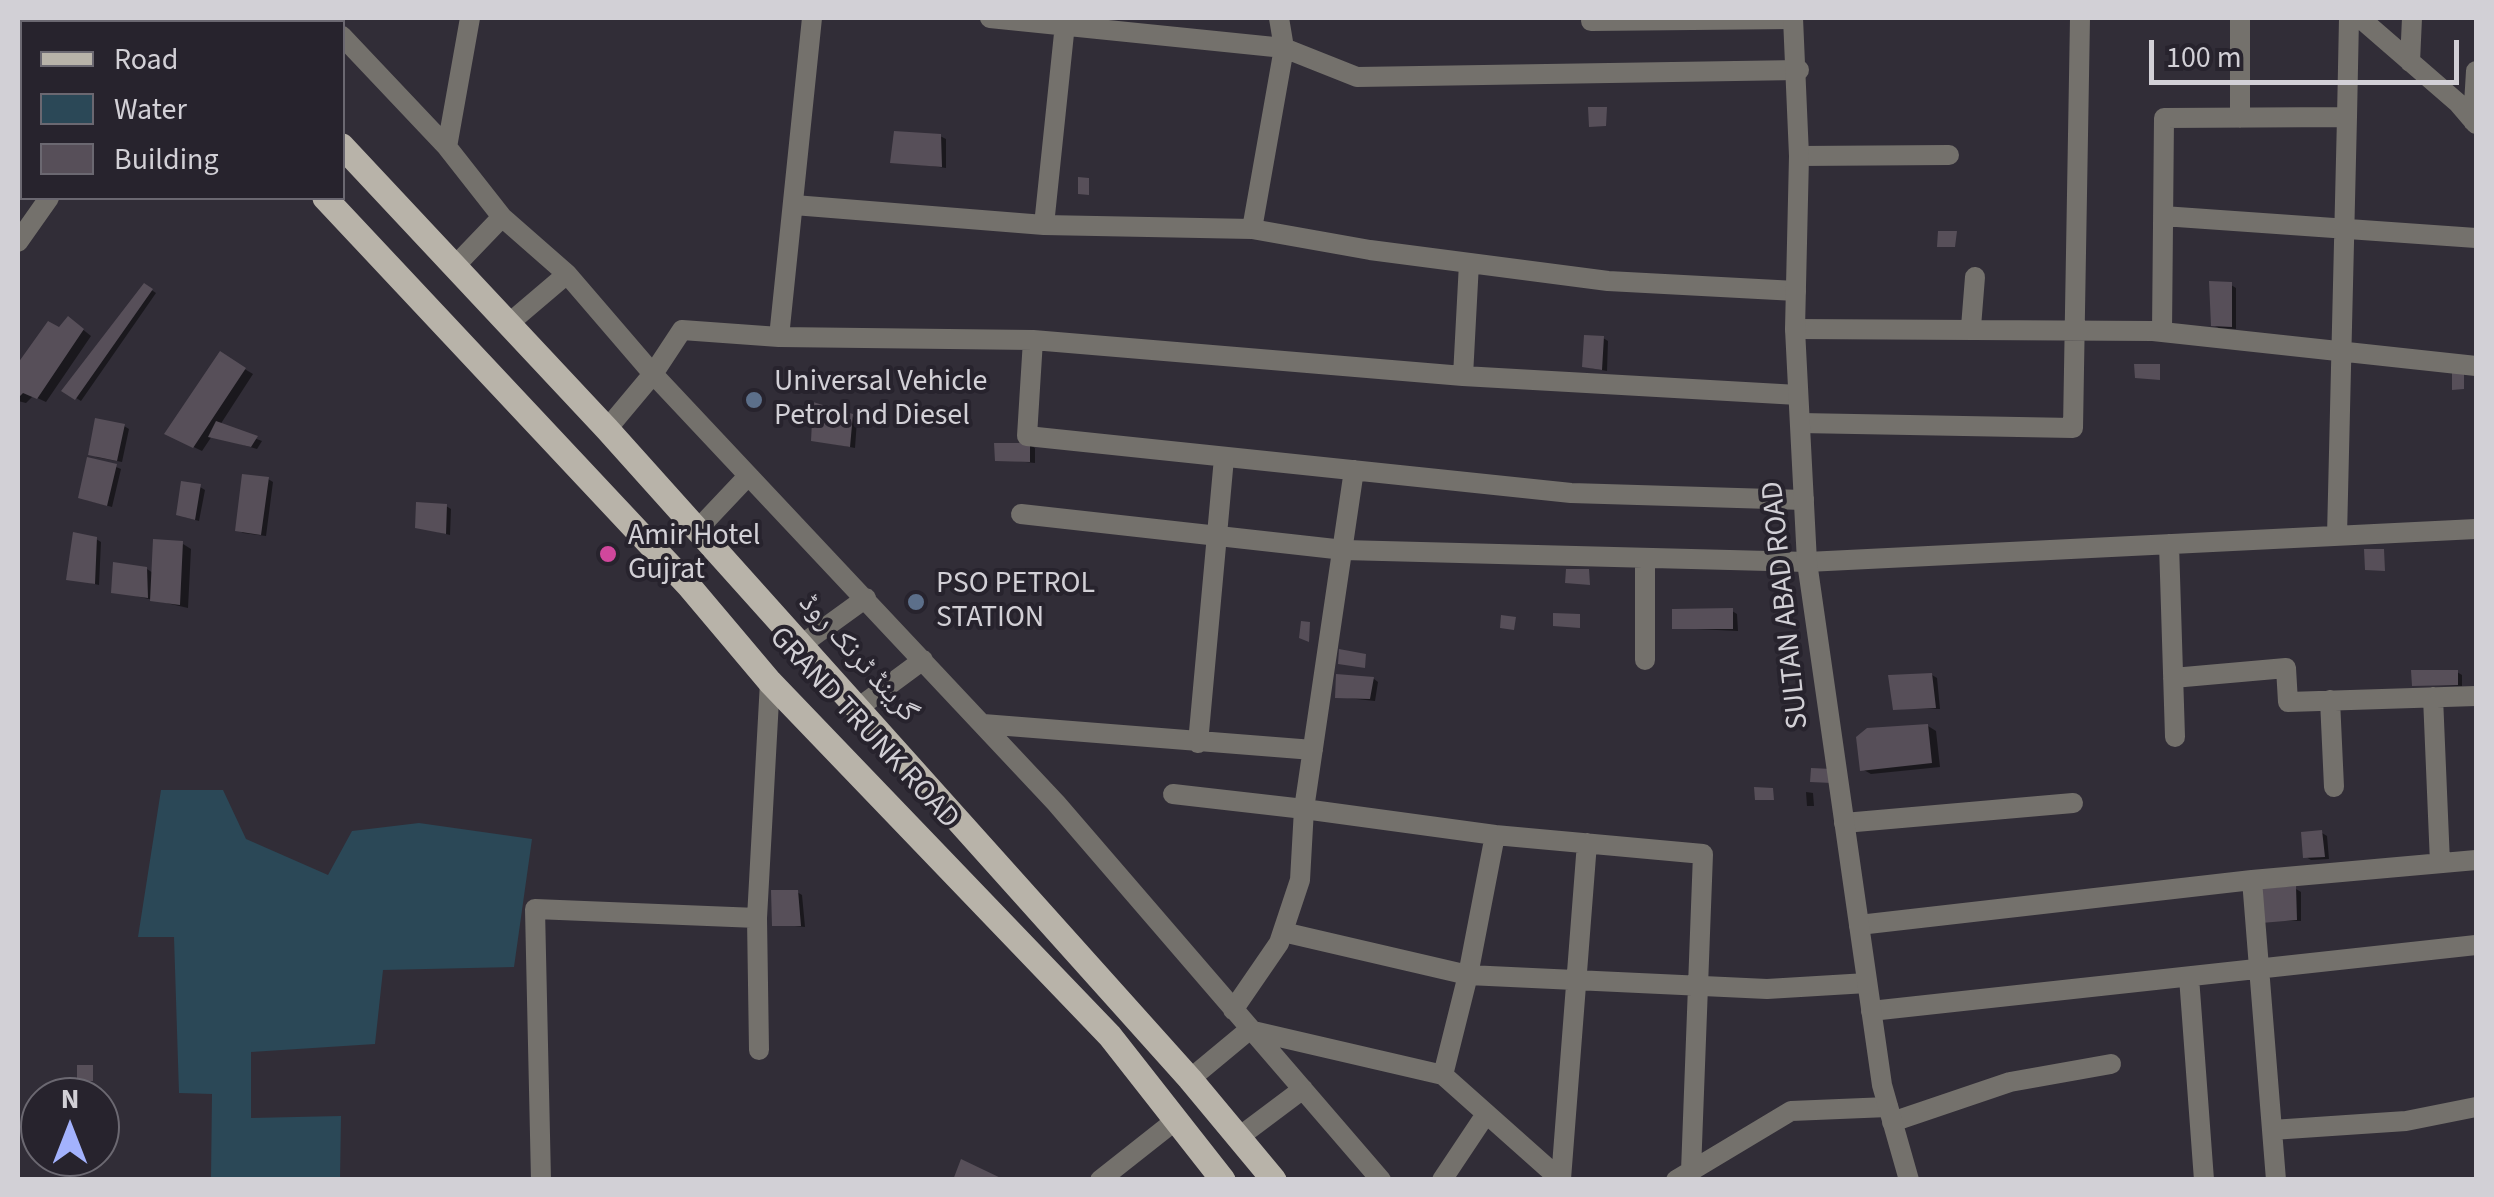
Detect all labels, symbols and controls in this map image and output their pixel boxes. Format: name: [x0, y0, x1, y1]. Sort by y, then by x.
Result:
legend: [20, 20, 345, 200]
scale bar: [2154, 20, 2464, 82]
text: 100 m: [2166, 36, 2242, 79]
text: Road: [114, 38, 178, 81]
text: Water: [114, 88, 187, 131]
text: Building: [114, 138, 219, 181]
place label: Universal Vehicle Petrol nd Diesel: [774, 365, 987, 436]
marker: Universal Vehicle Petrol nd Diesel: [743, 389, 765, 411]
street label: SULTAN ABAD ROAD: [1756, 479, 1818, 731]
place label: Amir Hotel Gujrat: [628, 519, 761, 590]
marker: Amir Hotel Gujrat: [597, 543, 619, 565]
place label: PSO PETROL STATION: [936, 567, 1095, 638]
street label: گرینڈ ٹرنک روڈ: [789, 587, 925, 731]
marker: PSO PETROL STATION: [905, 591, 927, 613]
street label: GRAND TRUNK ROAD: [760, 621, 966, 837]
north arrow: [20, 1077, 120, 1177]
text: N: [61, 1079, 79, 1119]

